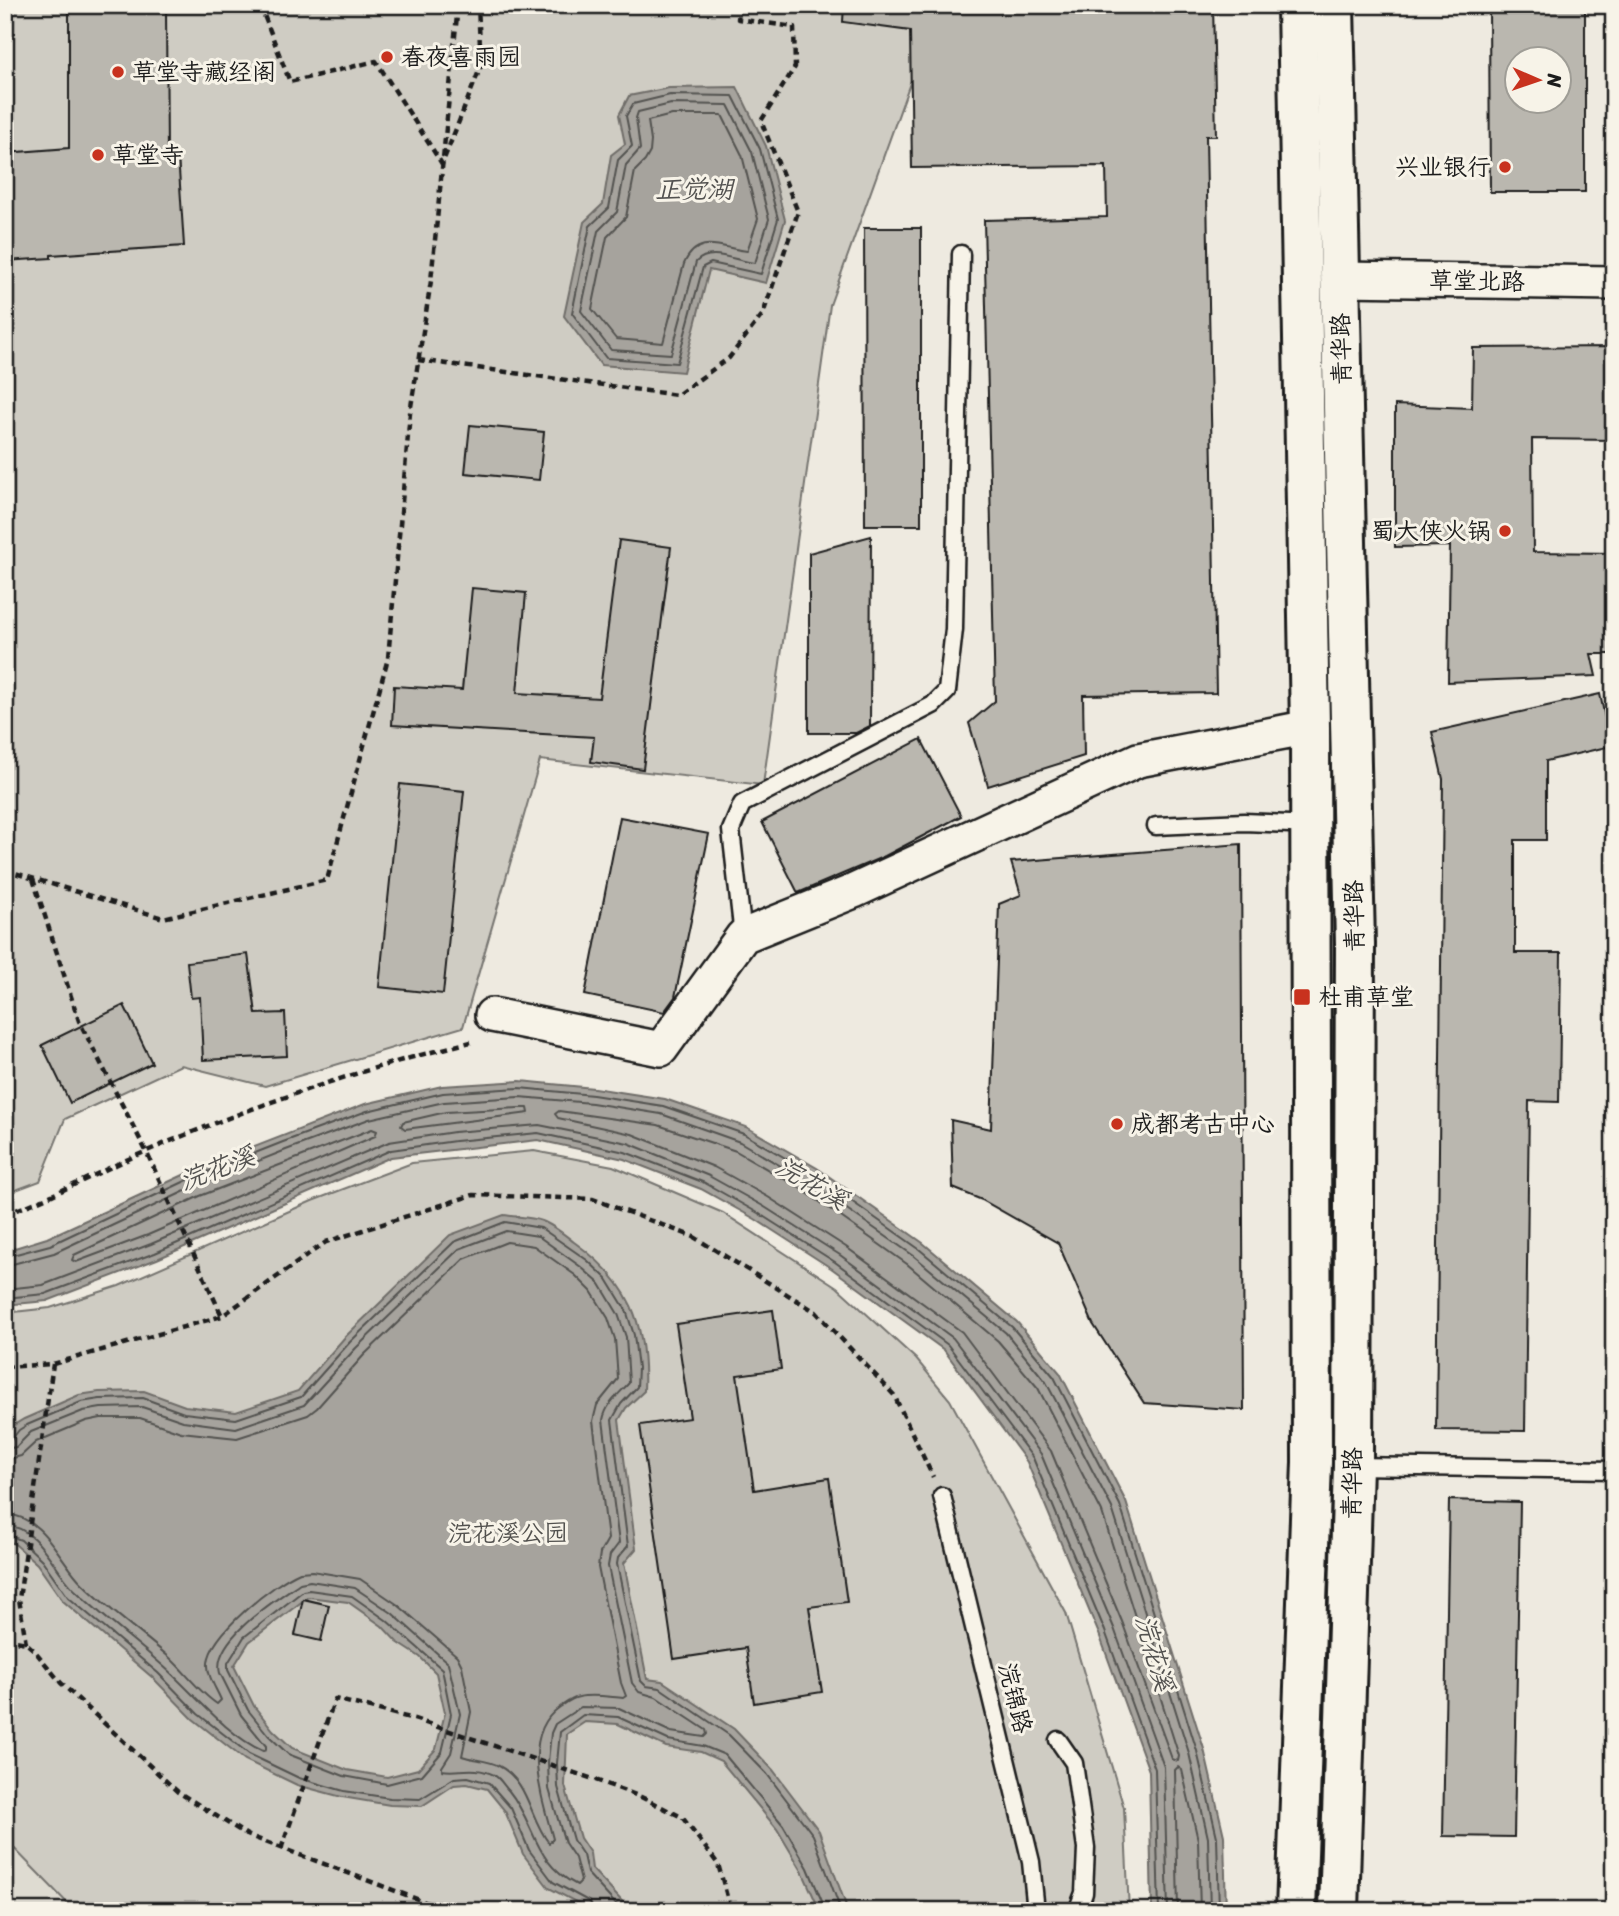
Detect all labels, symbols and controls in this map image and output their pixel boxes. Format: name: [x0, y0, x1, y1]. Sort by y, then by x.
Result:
place label: 春夜喜雨园: [401, 36, 521, 78]
north arrow: [1504, 46, 1574, 116]
marker: 春夜喜雨园: [379, 49, 395, 65]
place label: 草堂寺藏经阁: [132, 51, 276, 93]
marker: 草堂寺藏经阁: [110, 64, 126, 80]
text: N: [1538, 72, 1571, 89]
place label: 草堂寺: [112, 134, 184, 176]
place label: 兴业银行: [1395, 146, 1491, 188]
marker: 草堂寺: [90, 147, 106, 163]
marker: 兴业银行: [1497, 159, 1513, 175]
water label: 正觉湖: [655, 166, 736, 212]
street label: 草堂北路: [1429, 259, 1525, 303]
street label: 青华路: [1319, 313, 1363, 385]
place label: 蜀大侠火锅: [1371, 510, 1491, 552]
marker: 蜀大侠火锅: [1497, 523, 1513, 539]
street label: 青华路: [1332, 880, 1376, 952]
place label: 杜甫草堂: [1318, 976, 1414, 1018]
marker: 杜甫草堂: [1292, 987, 1312, 1007]
place label: 成都考古中心: [1131, 1103, 1275, 1145]
marker: 成都考古中心: [1109, 1116, 1125, 1132]
water label: 浣花溪: [172, 1132, 264, 1203]
water label: 浣花溪: [767, 1144, 859, 1223]
street label: 青华路: [1330, 1447, 1374, 1519]
park label: 浣花溪公园: [448, 1512, 568, 1554]
water label: 浣花溪: [1122, 1609, 1188, 1699]
street label: 浣锦路: [986, 1658, 1044, 1738]

